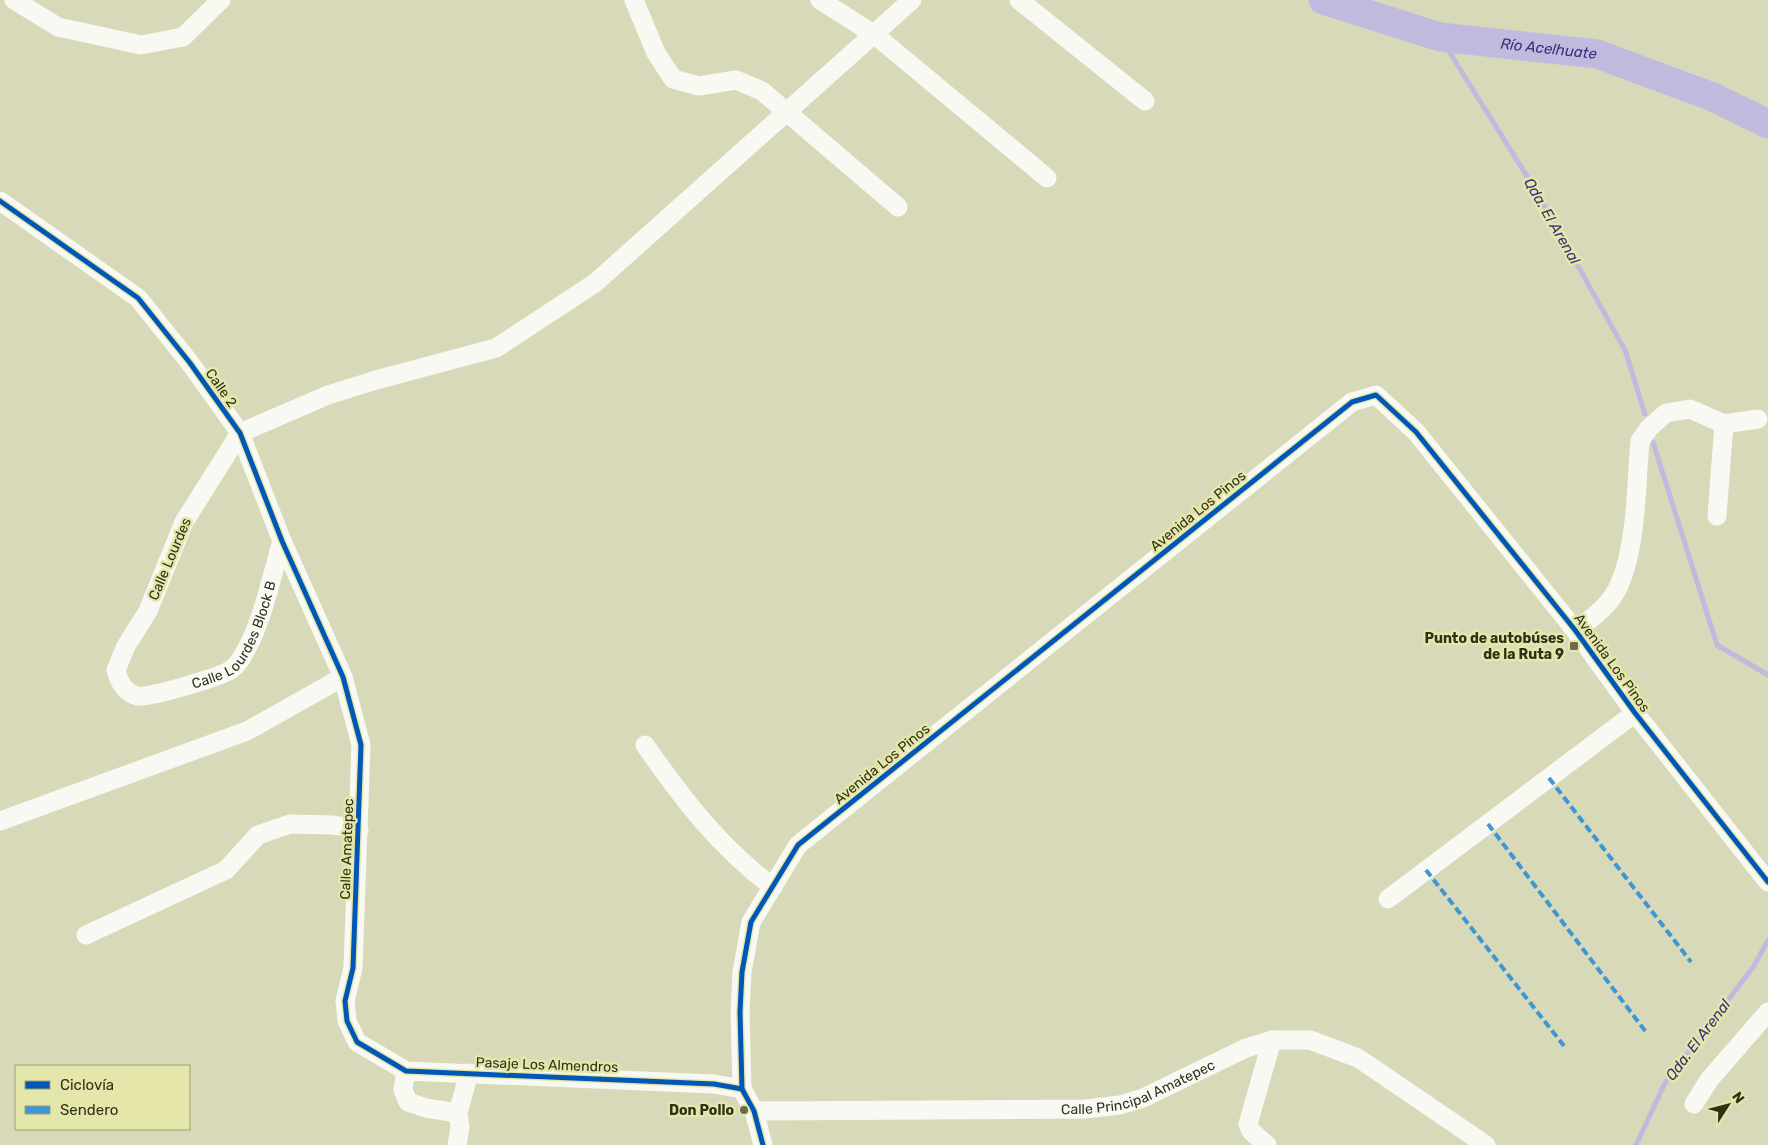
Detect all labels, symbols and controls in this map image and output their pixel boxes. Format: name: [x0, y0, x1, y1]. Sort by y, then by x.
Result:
water label: Río Acelhuate: [1500, 35, 1598, 63]
water label: Qda. El Arenal: [1520, 174, 1584, 268]
street label: Calle 2: [202, 365, 240, 411]
street label: Avenida Los Pinos: [1147, 467, 1249, 555]
street label: Calle Lourdes: [145, 515, 195, 603]
street label: Calle Lourdes Block B: [190, 579, 279, 692]
street label: Avenida Los Pinos: [1570, 610, 1654, 716]
place label: Punto de autobúses de la Ruta 9: [1424, 630, 1564, 663]
marker: Punto de autobúses de la Ruta 9: [1568, 640, 1580, 652]
street label: Avenida Los Pinos: [831, 720, 933, 808]
street label: Calle Amatepec: [337, 798, 357, 900]
water label: Qda. El Arenal: [1662, 996, 1735, 1084]
street label: Pasaje Los Almendros: [475, 1054, 619, 1076]
street label: Calle Principal Amatepec: [1061, 1056, 1218, 1118]
legend: [15, 1065, 190, 1130]
text: Ciclovía: [60, 1076, 114, 1094]
north arrow: [1703, 1080, 1753, 1130]
text: N: [1728, 1089, 1748, 1107]
text: Sendero: [60, 1101, 118, 1119]
place label: Don Pollo: [669, 1102, 734, 1119]
marker: Don Pollo: [738, 1104, 750, 1116]

